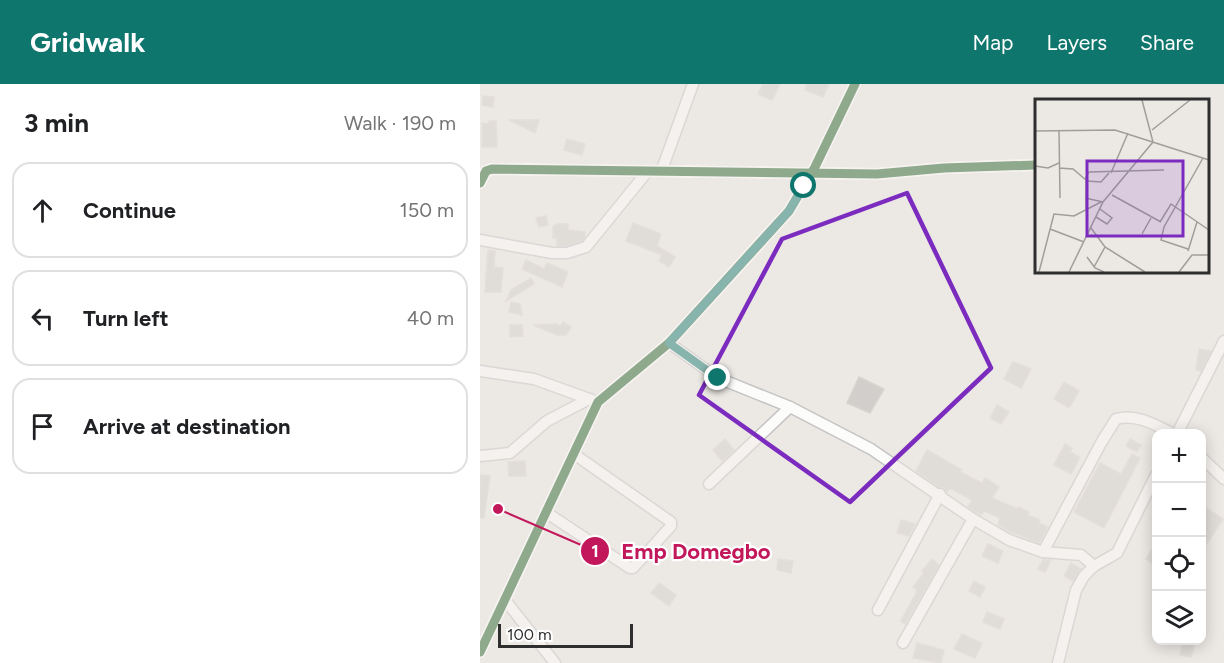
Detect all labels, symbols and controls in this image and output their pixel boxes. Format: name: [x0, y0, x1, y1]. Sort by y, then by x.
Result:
text: Gridwalk: [30, 25, 145, 59]
text: Map: [973, 30, 1013, 55]
text: Layers: [1046, 30, 1107, 55]
text: Share: [1140, 30, 1194, 55]
inset map: [1035, 99, 1209, 273]
text: 3 min: [24, 107, 89, 139]
text: Walk · 190 m: [344, 111, 456, 135]
route start: [790, 172, 816, 198]
icon: ahead: [26, 194, 59, 227]
text: Continue: [83, 197, 176, 224]
text: 150 m: [399, 198, 454, 222]
icon: left: [26, 302, 59, 335]
text: Turn left: [83, 305, 169, 332]
text: 40 m: [407, 306, 454, 330]
route end: [704, 364, 730, 390]
icon: arrive: [26, 410, 59, 443]
text: Arrive at destination: [83, 413, 291, 440]
map controls: [1152, 429, 1206, 645]
button: +: [1152, 429, 1206, 483]
button: −: [1152, 483, 1206, 537]
callout: Emp Domegbo: [580, 531, 783, 571]
button: locate: [1152, 537, 1206, 591]
text: Emp Domegbo: [621, 538, 771, 565]
text: 1: [591, 540, 599, 562]
button: layers: [1152, 591, 1206, 645]
scale bar: [498, 621, 633, 648]
text: 100 m: [507, 625, 552, 644]

